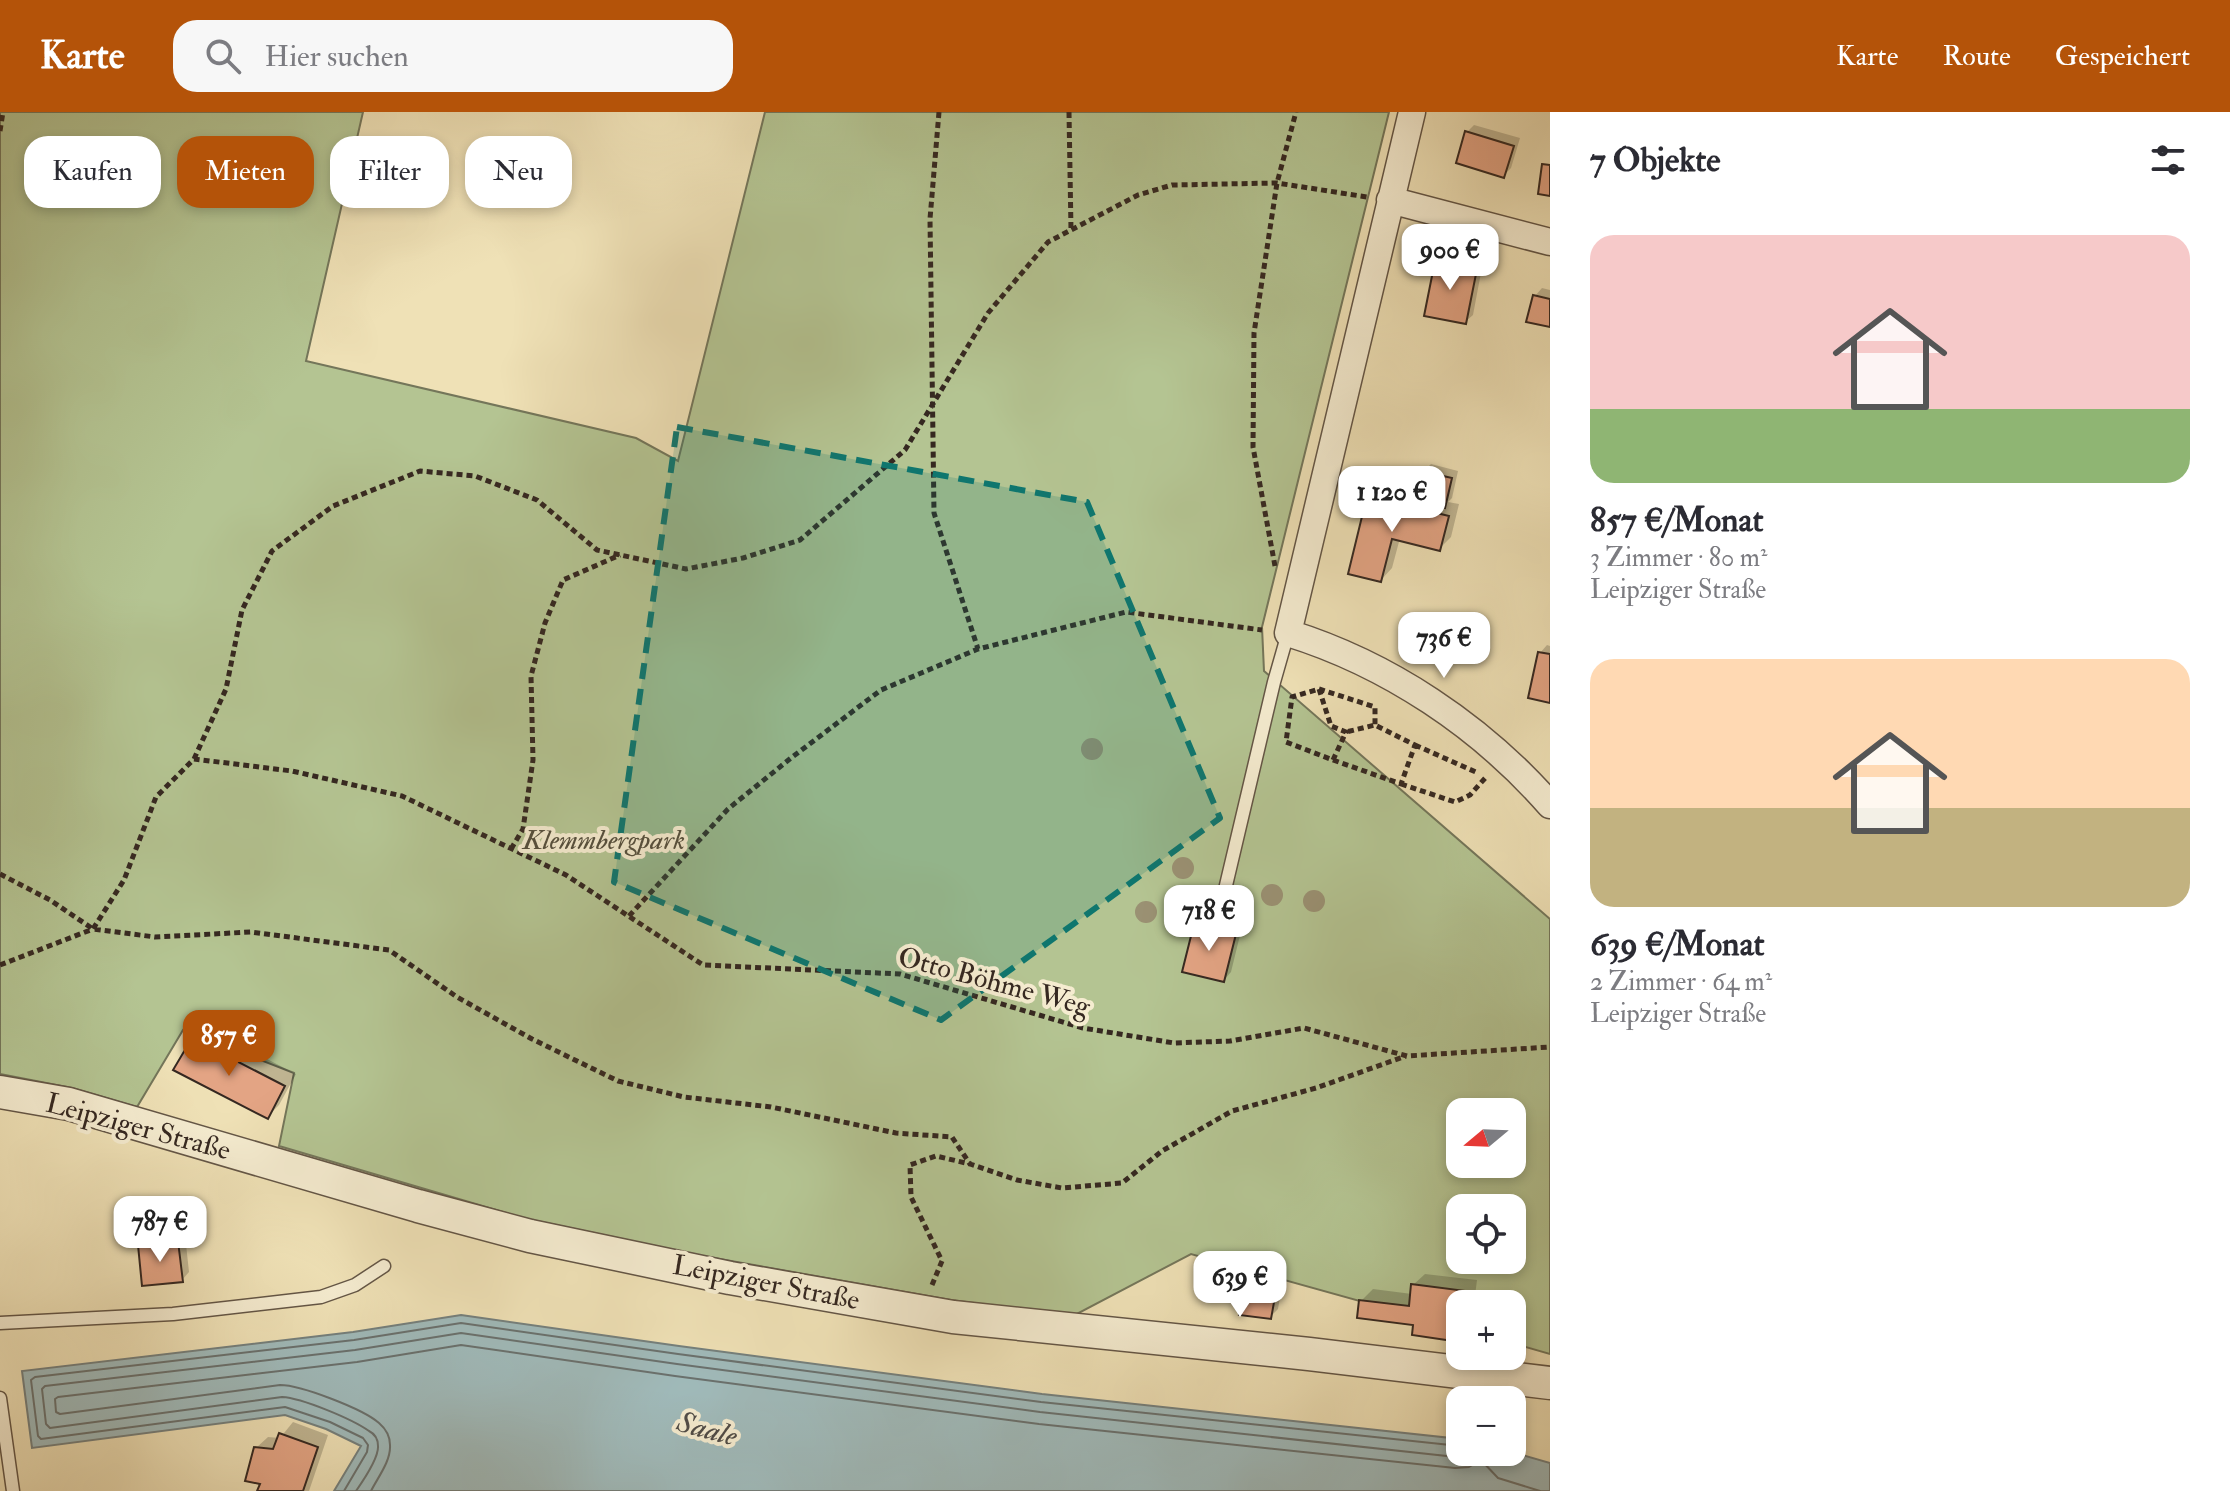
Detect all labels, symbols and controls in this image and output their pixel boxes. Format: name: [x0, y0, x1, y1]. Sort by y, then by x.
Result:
search box: [173, 20, 733, 92]
text: Karte: [40, 32, 125, 80]
icon: search: [201, 34, 245, 78]
text: Hier suchen: [265, 38, 409, 75]
text: Karte: [1836, 39, 1898, 74]
text: Route: [1942, 39, 2011, 74]
text: Gespeichert: [2055, 39, 2190, 74]
chip: Kaufen: [24, 136, 161, 208]
chip: Mieten: [177, 136, 314, 208]
chip: Filter: [330, 136, 449, 208]
chip: Neu: [465, 136, 572, 208]
icon: filters: [2146, 138, 2190, 182]
text: 7 Objekte: [1590, 139, 1720, 182]
pin: 900 €: [1394, 224, 1506, 292]
text: 900 €: [1420, 234, 1480, 266]
icon: home: [1818, 287, 1962, 431]
pin: 1 120 €: [1318, 466, 1466, 534]
text: 1 120 €: [1356, 476, 1428, 508]
text: 857 €/Monat: [1590, 499, 1764, 542]
text: 3 Zimmer · 80 m²: [1590, 542, 1767, 574]
text: Leipziger Straße: [1590, 574, 1766, 606]
pin: 736 €: [1388, 612, 1500, 680]
text: 736 €: [1416, 622, 1472, 654]
icon: home: [1818, 711, 1962, 855]
park label: Klemmbergpark: [521, 823, 685, 858]
pin: 718 €: [1153, 885, 1265, 953]
text: 718 €: [1182, 895, 1236, 927]
text: 639 €/Monat: [1590, 923, 1765, 966]
street label: Otto Böhme Weg: [894, 940, 1095, 1025]
text: 2 Zimmer · 64 m²: [1590, 966, 1772, 998]
text: Leipziger Straße: [1590, 998, 1766, 1030]
pin: 857 €: [173, 1010, 285, 1078]
text: 857 €: [201, 1020, 257, 1052]
street label: Leipziger Straße: [42, 1086, 234, 1169]
north arrow: [1446, 1098, 1526, 1178]
map controls: [1446, 1098, 1526, 1466]
button: locate: [1446, 1194, 1526, 1274]
pin: 787 €: [104, 1196, 216, 1264]
text: 787 €: [132, 1206, 188, 1238]
street label: Leipziger Straße: [670, 1248, 863, 1318]
pin: 639 €: [1184, 1251, 1296, 1319]
text: 639 €: [1211, 1261, 1269, 1293]
button: +: [1446, 1290, 1526, 1370]
button: −: [1446, 1386, 1526, 1466]
water label: Saale: [672, 1403, 742, 1455]

